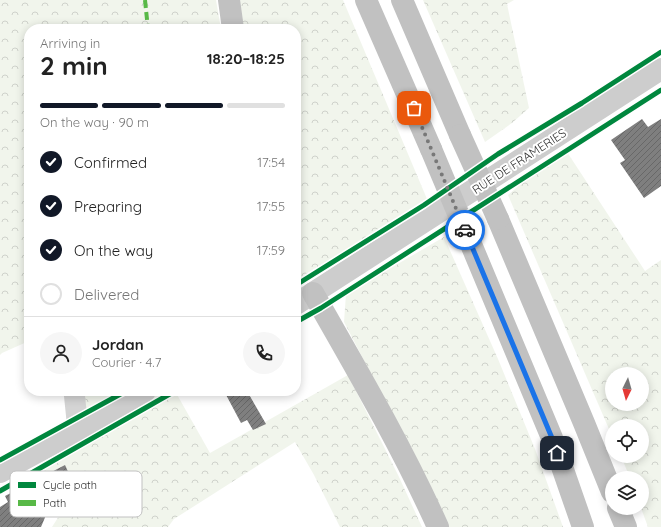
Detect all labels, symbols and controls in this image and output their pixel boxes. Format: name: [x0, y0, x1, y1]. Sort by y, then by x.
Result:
text: Arriving in: [40, 35, 100, 51]
text: 2 min: [40, 49, 108, 82]
text: 18:20–18:25: [207, 49, 285, 68]
pin: [397, 91, 431, 125]
icon: bag: [403, 97, 425, 119]
text: On the way · 90 m: [40, 114, 149, 130]
street label: RUE DE FRAMERIES: [469, 125, 569, 197]
icon: check: [40, 151, 62, 173]
text: Confirmed: [74, 153, 147, 172]
text: 17:54: [257, 154, 285, 170]
icon: check: [40, 195, 62, 217]
text: Preparing: [74, 197, 142, 216]
text: 17:55: [257, 198, 285, 214]
courier: [445, 210, 485, 250]
icon: car: [454, 219, 476, 241]
icon: check: [40, 239, 62, 261]
text: On the way: [74, 241, 153, 260]
text: 17:59: [257, 242, 285, 258]
text: Delivered: [74, 285, 139, 304]
button: person: [40, 332, 82, 374]
button: phone: [243, 332, 285, 374]
text: Jordan: [92, 335, 144, 354]
text: Courier · 4.7: [92, 354, 161, 370]
north arrow: [605, 367, 649, 411]
map controls: [605, 367, 649, 515]
button: locate: [605, 419, 649, 463]
pin: [540, 436, 574, 470]
icon: home: [546, 442, 568, 464]
legend: [10, 471, 142, 517]
button: layers: [605, 471, 649, 515]
text: Cycle path: [43, 478, 97, 492]
text: Path: [43, 496, 66, 510]

